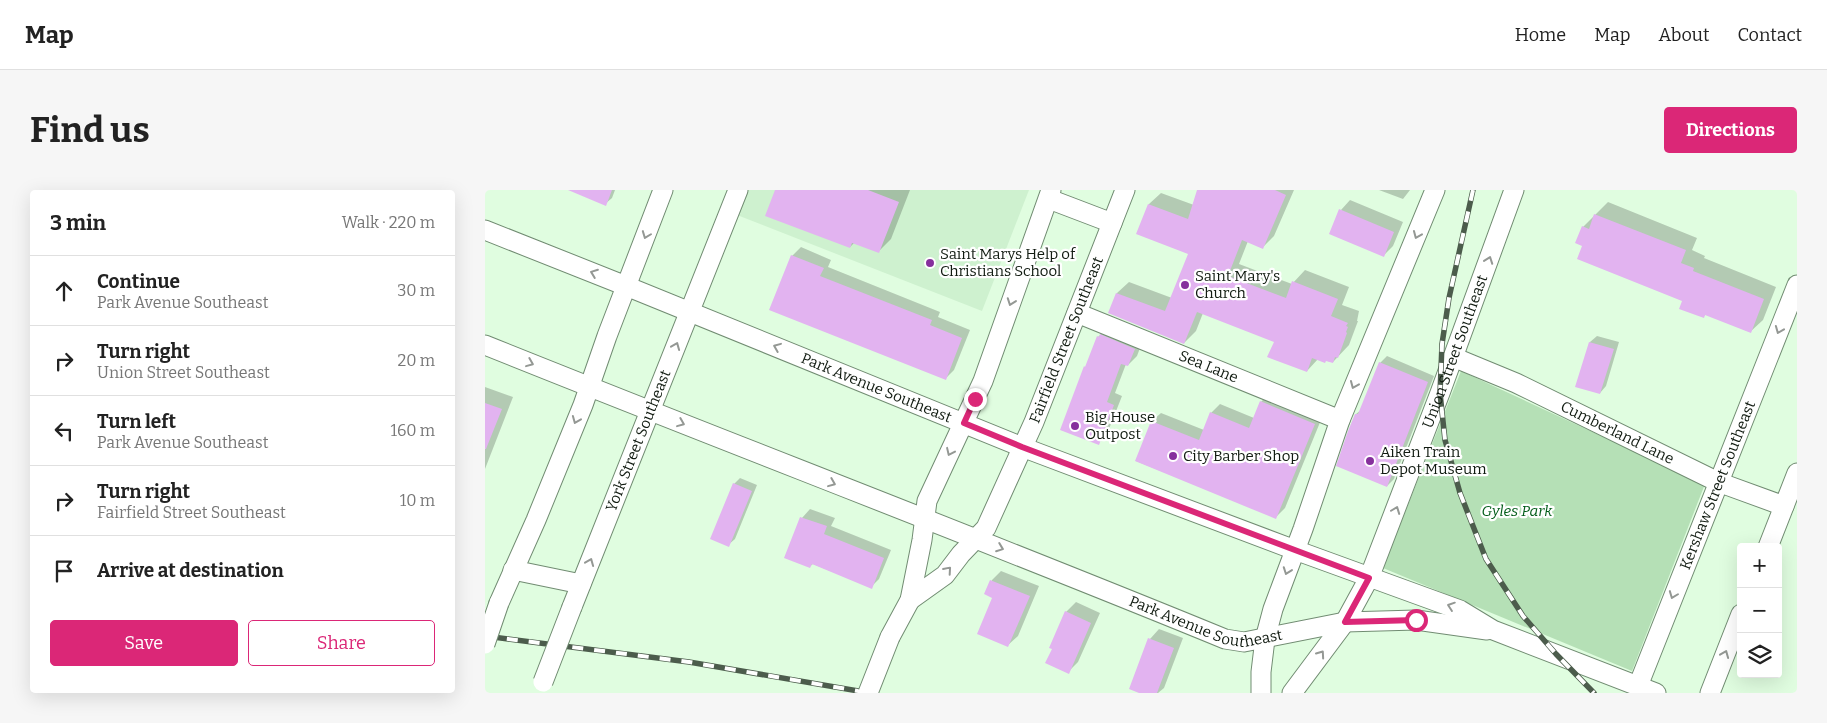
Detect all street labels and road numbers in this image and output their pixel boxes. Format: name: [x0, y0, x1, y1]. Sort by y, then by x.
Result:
street label: Fairfield Street Southeast: [1025, 254, 1107, 426]
street label: Union Street Southeast: [1418, 272, 1492, 431]
street label: Sea Lane: [1176, 346, 1241, 387]
street label: Park Avenue Southeast: [798, 349, 955, 427]
street label: York Street Southeast: [602, 367, 675, 514]
street label: Cumberland Lane: [1558, 397, 1677, 468]
street label: Kershaw Street Southeast: [1676, 398, 1759, 572]
street label: Park Avenue Southeast: [1126, 592, 1285, 651]

